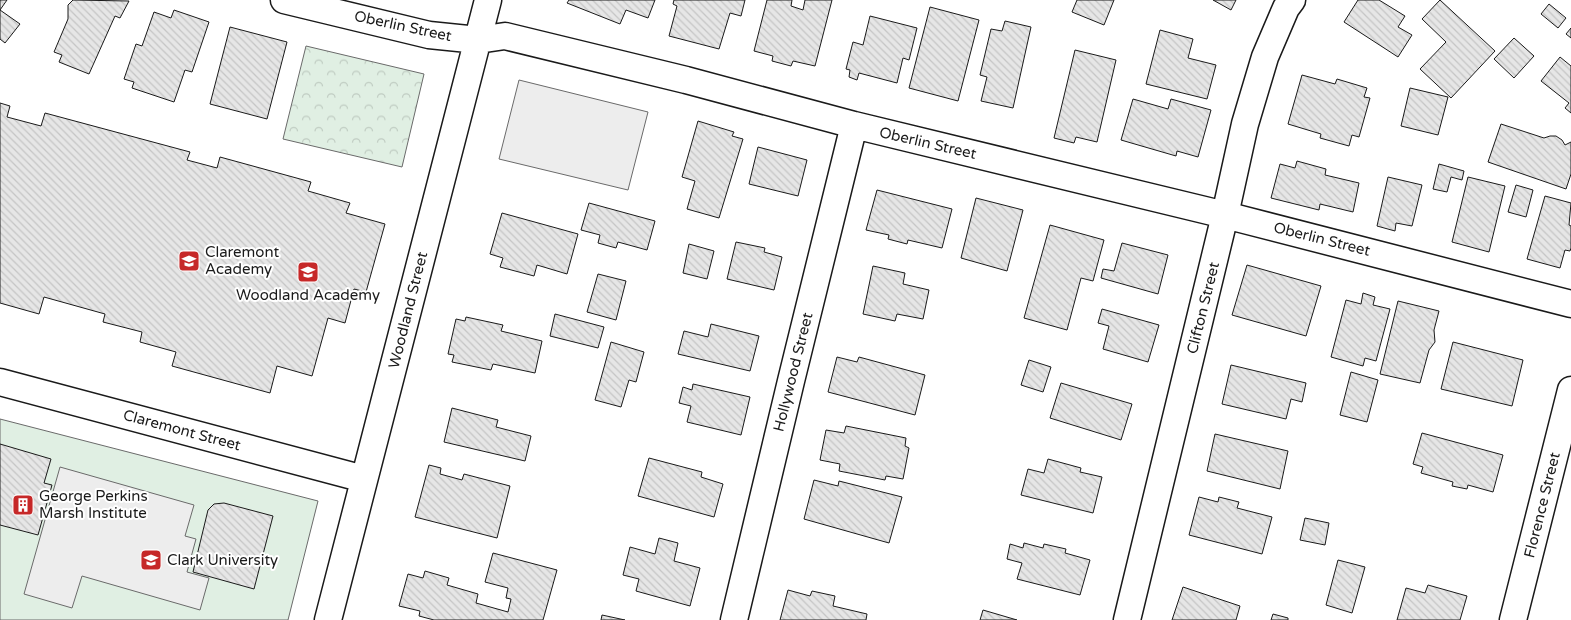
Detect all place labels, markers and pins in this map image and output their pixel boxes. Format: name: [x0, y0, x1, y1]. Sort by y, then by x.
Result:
place label: Claremont Academy: [205, 243, 279, 278]
school or university icon: Claremont Academy: [177, 249, 201, 273]
school or university icon: Woodland Academy: [296, 260, 320, 284]
place label: Woodland Academy: [236, 286, 380, 304]
place label: George Perkins Marsh Institute: [39, 487, 148, 522]
building icon: George Perkins Marsh Institute: [11, 493, 35, 517]
school or university icon: Clark University: [139, 548, 163, 572]
place label: Clark University: [167, 551, 278, 569]

